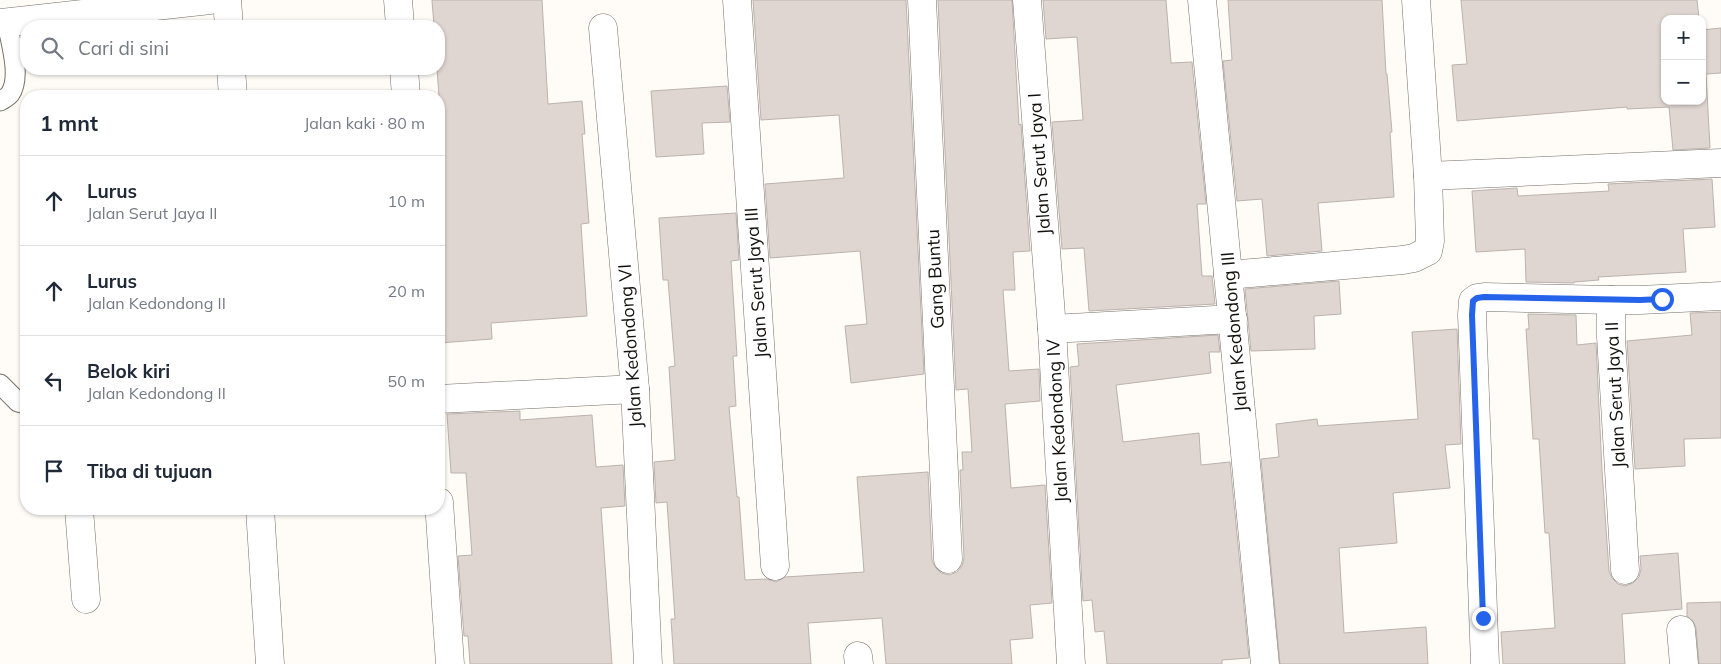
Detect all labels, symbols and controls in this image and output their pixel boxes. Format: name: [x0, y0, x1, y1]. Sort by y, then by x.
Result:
map controls: [1661, 15, 1706, 105]
button: +: [1661, 15, 1706, 60]
search box: [20, 20, 445, 75]
icon: search: [38, 34, 66, 62]
text: Cari di sini: [78, 36, 169, 60]
button: −: [1661, 60, 1706, 105]
street label: Jalan Serut Jaya I: [1023, 92, 1055, 236]
text: 1 mnt: [40, 110, 98, 136]
text: Jalan kaki · 80 m: [304, 113, 425, 133]
text: Lurus: [87, 179, 137, 203]
icon: ahead: [40, 187, 68, 215]
text: 10 m: [388, 191, 425, 211]
text: Jalan Serut Jaya II: [87, 203, 218, 223]
street label: Jalan Serut Jaya III: [739, 207, 773, 359]
street label: Gang Buntu: [921, 229, 949, 329]
street label: Jalan Kedondong III: [1216, 251, 1252, 413]
street label: Jalan Kedondong VI: [613, 263, 647, 429]
text: Lurus: [87, 269, 137, 293]
icon: ahead: [40, 277, 68, 305]
text: 20 m: [388, 281, 425, 301]
route start: [1651, 288, 1674, 311]
text: Jalan Kedondong II: [87, 293, 226, 313]
street label: Jalan Serut Jaya II: [1600, 321, 1630, 469]
street label: Jalan Kedondong IV: [1041, 338, 1073, 504]
text: Belok kiri: [87, 359, 170, 383]
icon: left: [40, 367, 68, 395]
text: 50 m: [388, 371, 425, 391]
text: Jalan Kedondong II: [87, 383, 226, 403]
icon: arrive: [40, 457, 68, 485]
text: Tiba di tujuan: [87, 459, 212, 483]
route end: [1472, 607, 1495, 630]

